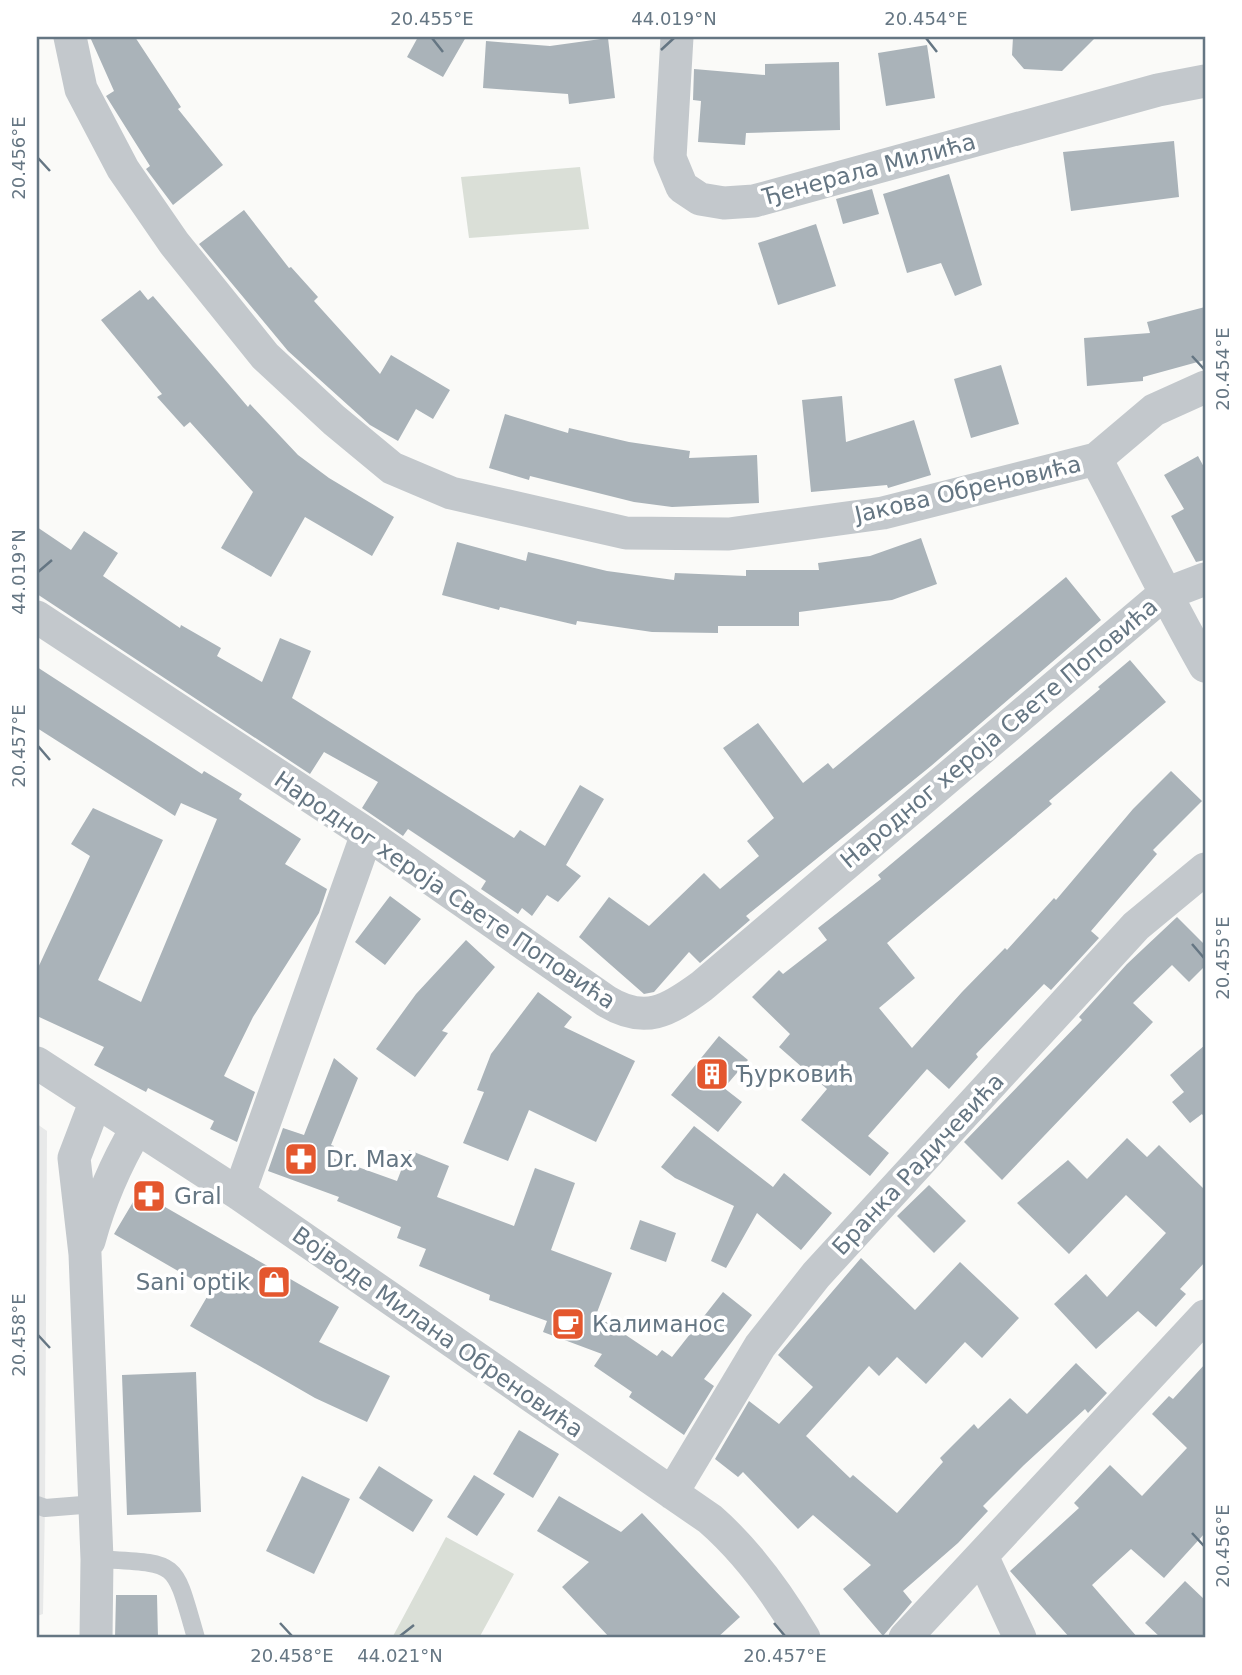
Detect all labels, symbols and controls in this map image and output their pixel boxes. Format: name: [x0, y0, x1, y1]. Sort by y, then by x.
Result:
text: 20.455°E: [390, 8, 474, 29]
text: 44.019°N: [631, 8, 717, 29]
text: 20.454°E: [884, 8, 968, 29]
text: 20.456°E: [8, 116, 29, 200]
street label: Ђенерала Милића: [759, 128, 978, 210]
text: 20.454°E: [1212, 327, 1233, 411]
street label: Јакова Обреновића: [850, 450, 1084, 528]
text: 44.019°N: [8, 529, 29, 615]
street label: Народног хероја Свете Поповића: [835, 593, 1163, 873]
text: 20.457°E: [8, 704, 29, 788]
street label: Народног хероја Свете Поповића: [270, 766, 620, 1014]
text: 20.455°E: [1212, 916, 1233, 1000]
building icon: Ђурковић: [693, 1055, 731, 1093]
place label: Ђурковић: [735, 1061, 854, 1087]
street label: Бранка Радичевића: [827, 1068, 1009, 1260]
pharmacy icon: Dr. Max: [282, 1140, 320, 1178]
place label: Dr. Max: [326, 1146, 413, 1172]
pharmacy icon: Gral: [130, 1177, 168, 1215]
place label: Gral: [174, 1183, 222, 1209]
street label: Војводе Милана Обреновића: [288, 1221, 588, 1443]
shop icon: Sani optik: [255, 1263, 293, 1301]
place label: Sani optik: [136, 1269, 251, 1295]
text: 20.458°E: [8, 1293, 29, 1377]
cafe icon: Калиманос: [549, 1305, 587, 1343]
place label: Калиманос: [592, 1311, 725, 1337]
text: 20.456°E: [1212, 1504, 1233, 1588]
text: 20.458°E: [250, 1645, 334, 1666]
text: 44.021°N: [357, 1645, 443, 1666]
text: 20.457°E: [743, 1645, 827, 1666]

